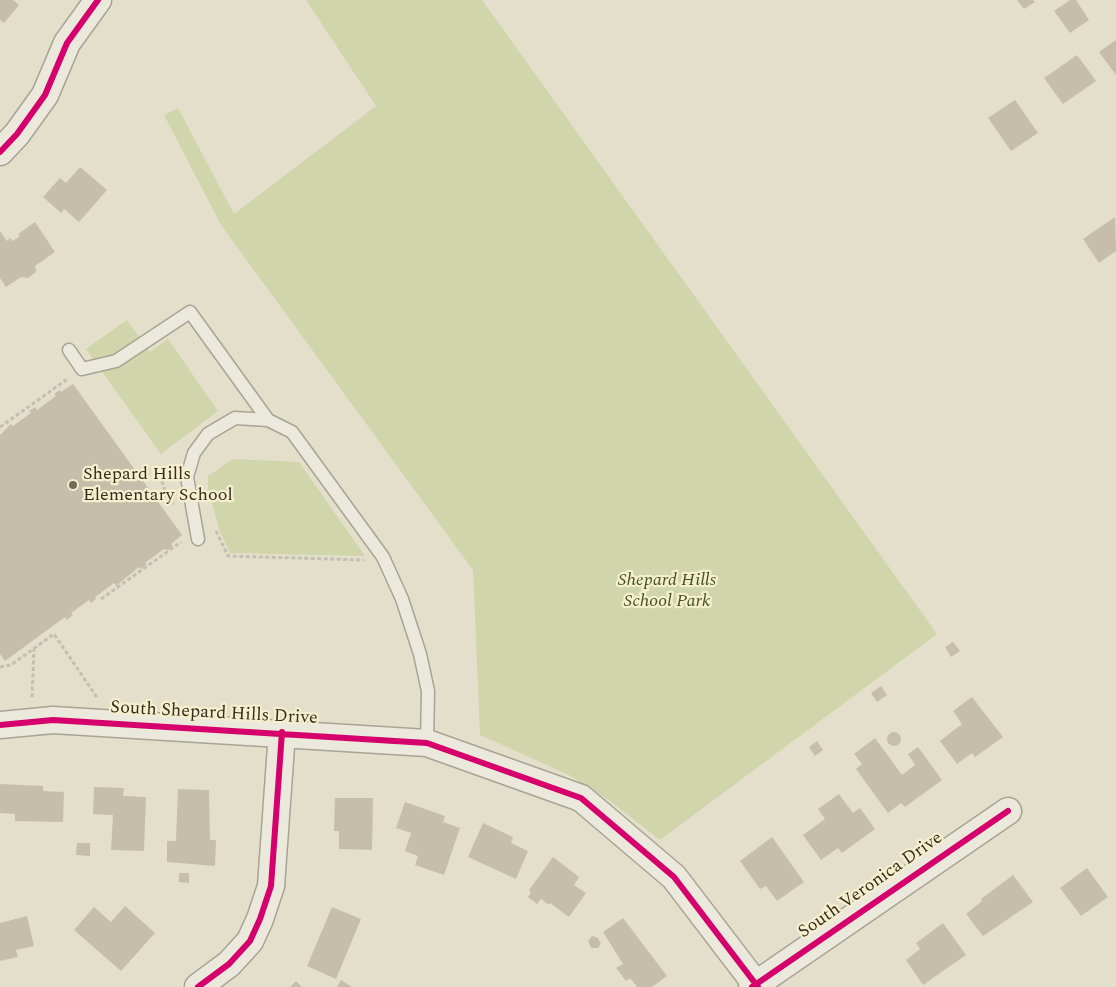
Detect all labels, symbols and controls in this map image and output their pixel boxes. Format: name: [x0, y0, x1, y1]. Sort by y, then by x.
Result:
place label: Shepard Hills Elementary School: [83, 464, 233, 506]
marker: Shepard Hills Elementary School: [67, 479, 79, 491]
park label: Shepard Hills School Park: [618, 570, 716, 612]
street label: South Shepard Hills Drive: [110, 698, 318, 730]
street label: South Veronica Drive: [795, 828, 947, 944]

